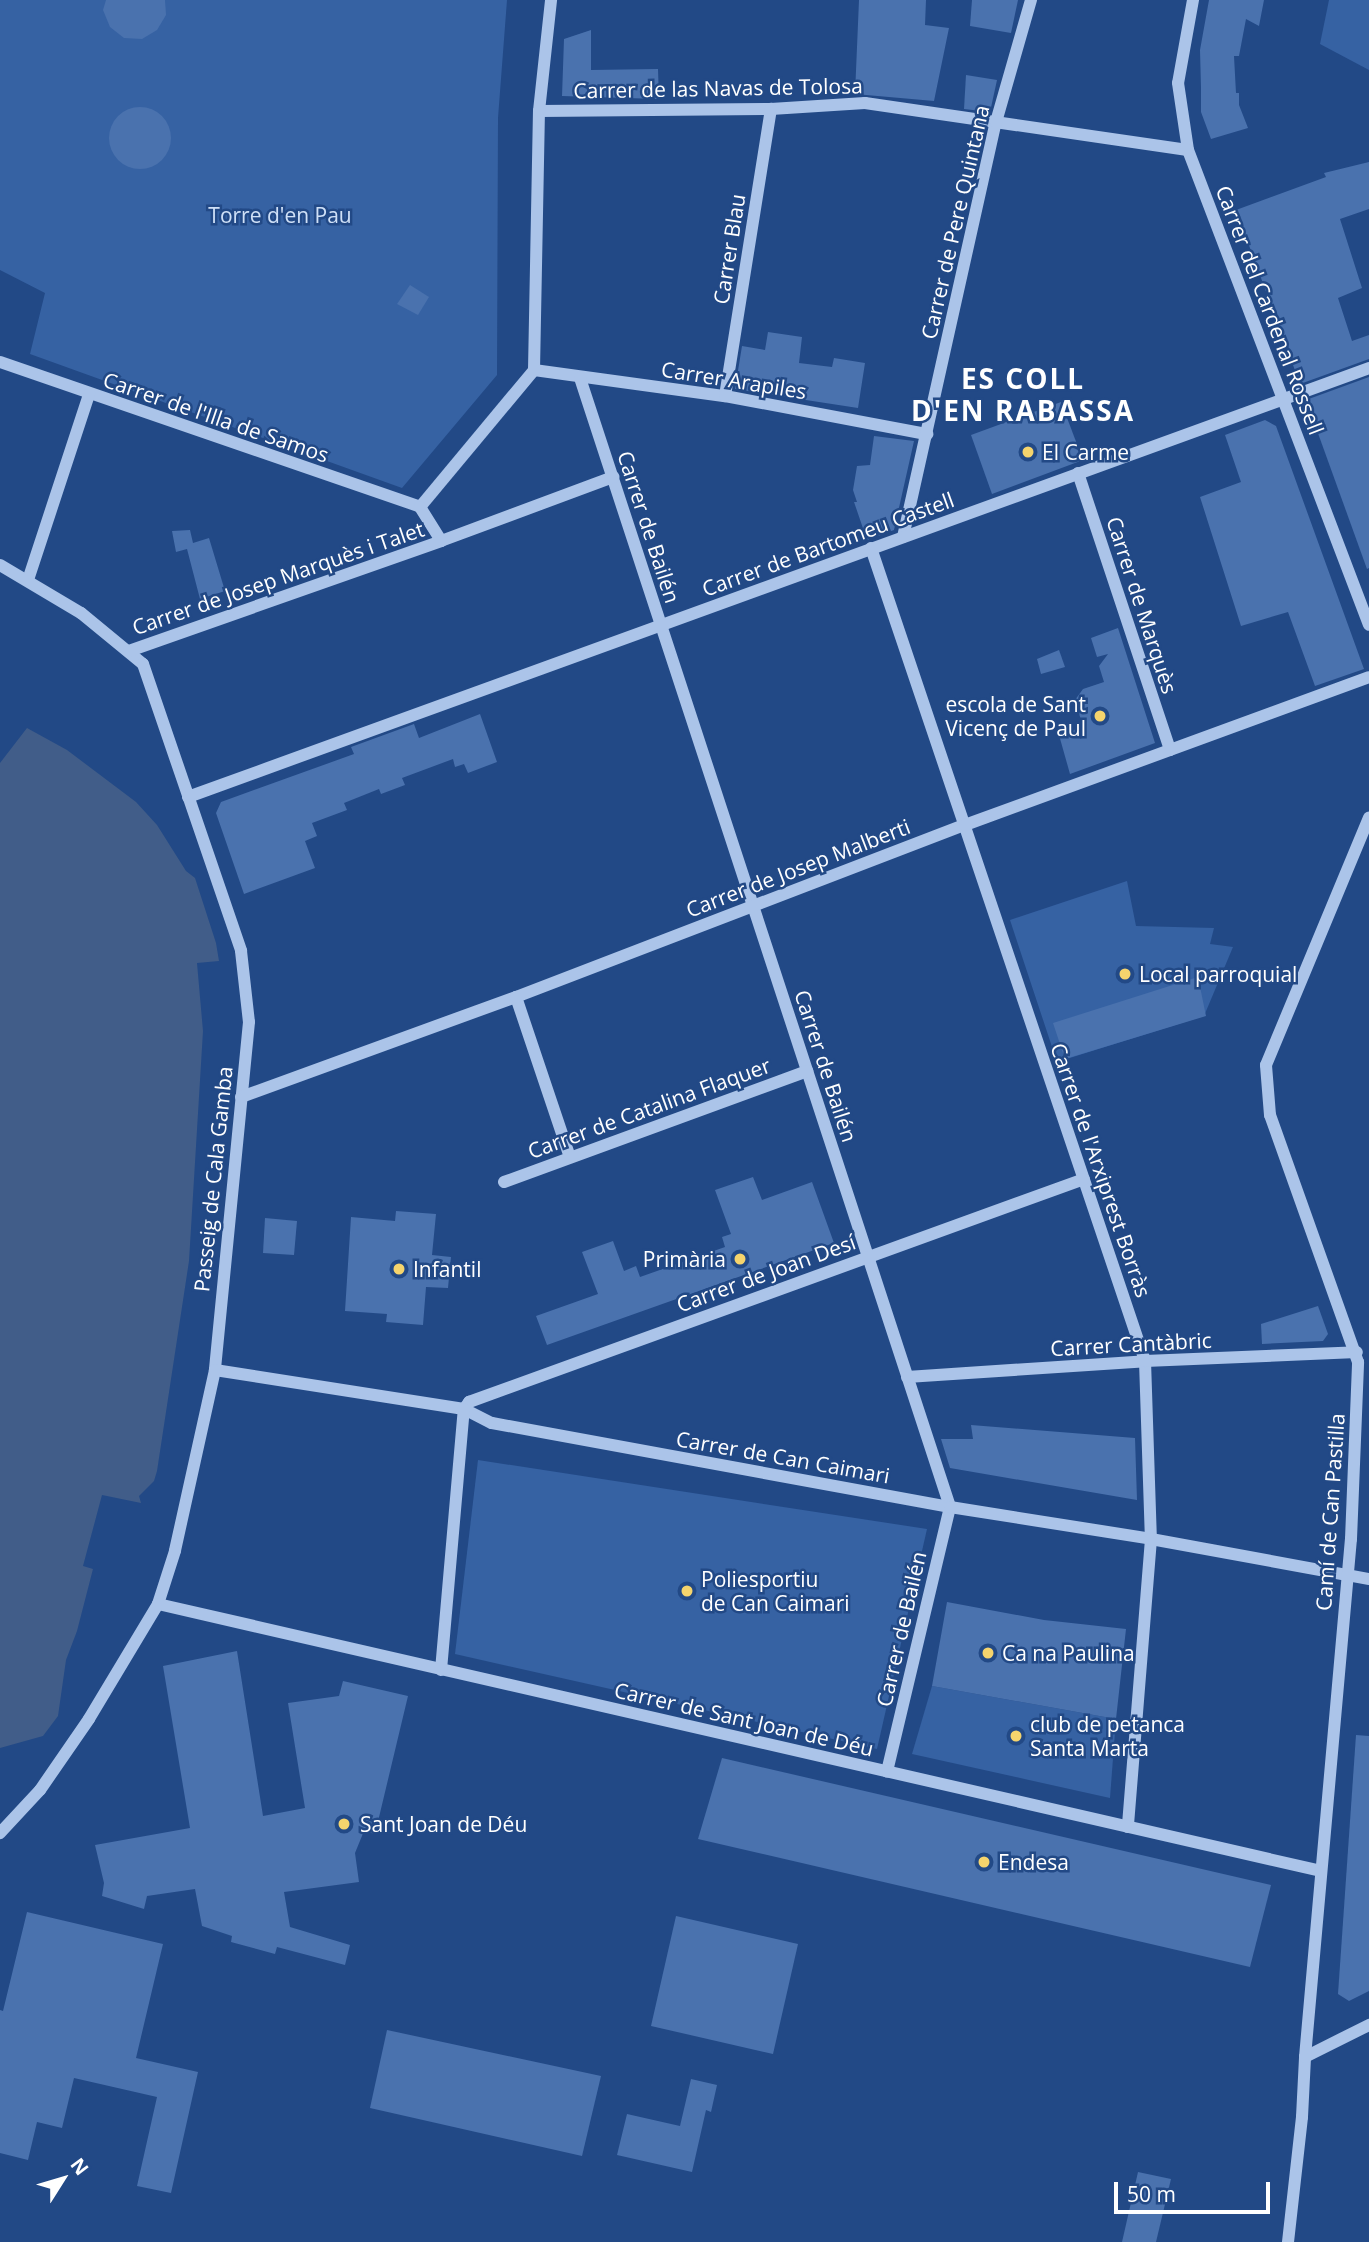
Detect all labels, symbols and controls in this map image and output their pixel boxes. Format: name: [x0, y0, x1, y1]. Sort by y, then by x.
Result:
street label: Carrer de las Navas de Tolosa: [573, 73, 863, 103]
street label: Carrer de Pere Quintana: [916, 103, 994, 341]
street label: Carrer del Cardenal Rossell: [1211, 182, 1329, 438]
street label: Carrer Blau: [708, 192, 750, 306]
park label: Torre d'en Pau: [208, 202, 352, 228]
street label: Carrer Arapiles: [660, 356, 808, 404]
district label: ES COLL D'EN RABASSA: [913, 361, 1133, 427]
street label: Carrer de l'Illa de Samos: [100, 367, 332, 467]
place label: El Carme: [1042, 439, 1129, 465]
marker: El Carme: [1020, 444, 1036, 460]
street label: Carrer de Bailén: [613, 448, 685, 606]
street label: Carrer de Bartomeu Castell: [699, 487, 957, 601]
street label: Carrer de Marquès: [1101, 513, 1183, 697]
street label: Carrer de Josep Marquès i Talet: [129, 516, 427, 640]
place label: escola de Sant Vicenç de Paul: [945, 691, 1086, 741]
marker: escola de Sant Vicenç de Paul: [1092, 708, 1108, 724]
street label: Carrer de Josep Malberti: [682, 814, 914, 922]
place label: Local parroquial: [1139, 961, 1297, 987]
marker: Local parroquial: [1117, 966, 1133, 982]
street label: Carrer de Bailén: [790, 987, 862, 1145]
street label: Carrer de l'Arxiprest Borràs: [1046, 1040, 1156, 1300]
street label: Carrer de Catalina Flaquer: [524, 1052, 774, 1164]
street label: Passeig de Cala Gamba: [189, 1065, 237, 1293]
street label: Carrer de Joan Desí: [673, 1229, 859, 1317]
place label: Primària: [643, 1246, 726, 1272]
marker: Primària: [732, 1251, 748, 1267]
place label: Infantil: [413, 1256, 481, 1282]
marker: Infantil: [391, 1261, 407, 1277]
street label: Carrer Cantàbric: [1050, 1327, 1212, 1361]
street label: Camí de Can Pastilla: [1311, 1412, 1349, 1612]
street label: Carrer de Can Caimari: [674, 1426, 892, 1488]
street label: Carrer de Bailén: [871, 1549, 931, 1709]
place label: Poliesportiu de Can Caimari: [701, 1566, 850, 1616]
marker: Poliesportiu de Can Caimari: [679, 1583, 695, 1599]
place label: Ca na Paulina: [1002, 1640, 1135, 1666]
marker: Ca na Paulina: [980, 1645, 996, 1661]
street label: Carrer de Sant Joan de Déu: [612, 1677, 876, 1761]
place label: club de petanca Santa Marta: [1030, 1711, 1185, 1761]
marker: club de petanca Santa Marta: [1008, 1728, 1024, 1744]
place label: Sant Joan de Déu: [360, 1811, 527, 1837]
marker: Sant Joan de Déu: [334, 1814, 354, 1834]
place label: Endesa: [998, 1849, 1069, 1875]
marker: Endesa: [976, 1854, 992, 1870]
north arrow: [28, 2144, 98, 2214]
text: N: [65, 2152, 95, 2180]
scale bar: [1117, 2168, 1273, 2212]
text: 50 m: [1127, 2180, 1176, 2208]

